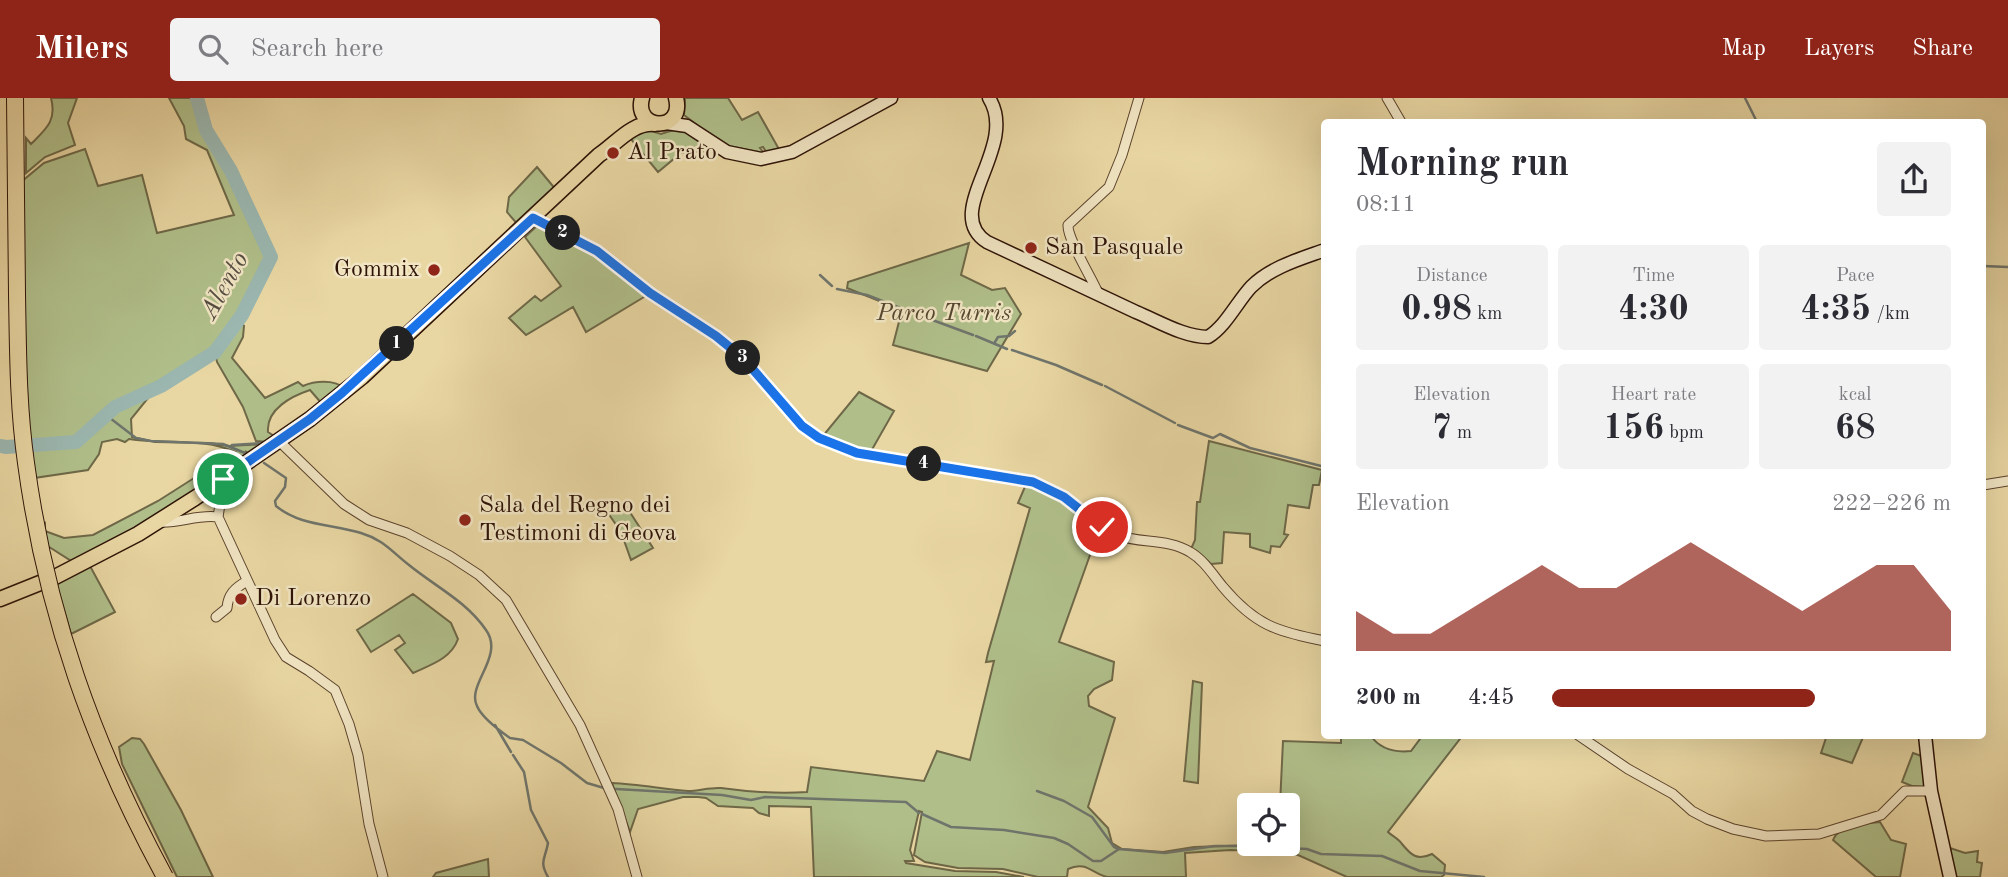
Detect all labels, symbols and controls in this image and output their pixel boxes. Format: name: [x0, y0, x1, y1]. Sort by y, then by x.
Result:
search box: [170, 18, 660, 81]
icon: search: [194, 30, 232, 68]
text: Milers: [35, 33, 128, 66]
text: Search here: [250, 36, 383, 62]
text: Map: [1722, 37, 1766, 61]
text: Layers: [1804, 37, 1874, 61]
text: Share: [1912, 37, 1973, 61]
place label: Al Prato: [627, 141, 717, 165]
button: share: [1877, 142, 1951, 216]
marker: Al Prato: [605, 145, 621, 161]
text: Morning run: [1356, 146, 1569, 184]
text: 08:11: [1356, 193, 1416, 216]
pin: 2: [546, 216, 580, 250]
text: 2: [557, 223, 568, 242]
place label: San Pasquale: [1045, 236, 1183, 260]
marker: San Pasquale: [1023, 240, 1039, 256]
water label: Alento: [195, 248, 254, 326]
place label: Gommix: [334, 258, 420, 282]
marker: Gommix: [426, 262, 442, 278]
text: Distance: [1416, 267, 1488, 286]
text: Time: [1632, 267, 1675, 286]
text: Pace: [1836, 267, 1874, 286]
text: 0.98: [1401, 292, 1472, 327]
text: 4:30: [1618, 292, 1689, 327]
text: 4:35: [1800, 292, 1871, 327]
park label: Parco Turris: [876, 302, 1011, 326]
text: km: [1472, 305, 1502, 324]
text: /km: [1871, 305, 1910, 324]
pin: 1: [380, 327, 414, 362]
text: 1: [391, 334, 402, 353]
pin: 3: [726, 341, 760, 376]
text: 3: [737, 348, 748, 367]
text: Elevation: [1413, 386, 1490, 405]
text: Heart rate: [1611, 386, 1696, 405]
text: kcal: [1839, 386, 1872, 405]
text: 7: [1431, 411, 1452, 446]
text: 156: [1603, 411, 1664, 446]
text: 68: [1835, 411, 1875, 446]
text: m: [1452, 424, 1472, 443]
text: bpm: [1664, 424, 1704, 443]
pin: 4: [906, 446, 942, 482]
pin: [193, 449, 253, 509]
text: 4: [918, 454, 929, 473]
icon: arrive: [204, 460, 242, 498]
text: Elevation: [1356, 492, 1450, 515]
text: 222–226 m: [1832, 492, 1951, 515]
place label: Sala del Regno dei Testimoni di Geova: [479, 494, 677, 546]
pin: [1072, 497, 1132, 557]
icon: check: [1083, 508, 1121, 546]
marker: Sala del Regno dei Testimoni di Geova: [457, 512, 473, 528]
place label: Di Lorenzo: [255, 587, 371, 611]
marker: Di Lorenzo: [233, 591, 249, 607]
text: 200 m: [1356, 686, 1421, 709]
text: 4:45: [1468, 686, 1514, 709]
map controls: [1237, 793, 1300, 856]
button: locate: [1237, 793, 1300, 856]

